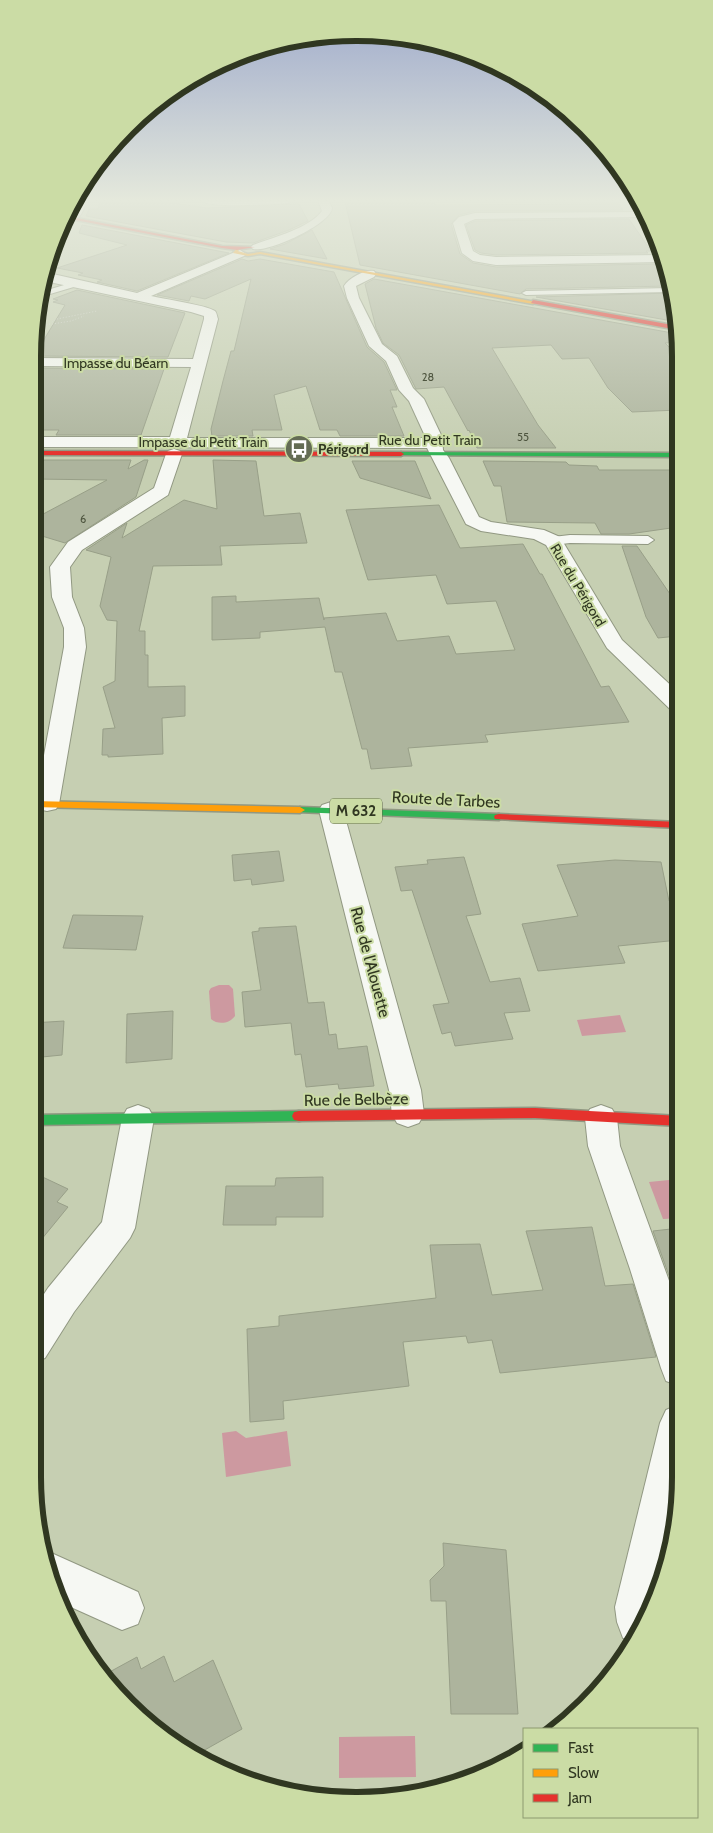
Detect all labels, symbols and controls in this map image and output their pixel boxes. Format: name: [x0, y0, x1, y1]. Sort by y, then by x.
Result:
street label: Impasse du Béarn: [64, 354, 169, 372]
house number: 28: [422, 370, 434, 384]
house number: 55: [517, 430, 529, 444]
street label: Rue du Petit Train: [379, 431, 482, 449]
street label: Impasse du Petit Train: [138, 433, 268, 451]
bus stop icon: Périgord: [284, 434, 314, 464]
place label: Périgord: [318, 440, 369, 458]
house number: 6: [80, 512, 86, 526]
street label: Rue du Périgord: [546, 540, 610, 630]
street label: Route de Tarbes: [391, 787, 501, 812]
road number: M 632: [330, 798, 382, 824]
street label: Rue de l'Alouette: [347, 905, 394, 1020]
street label: Rue de Belbèze: [304, 1089, 408, 1110]
legend: [523, 1728, 698, 1818]
text: Fast: [568, 1739, 593, 1757]
text: Slow: [568, 1764, 599, 1782]
text: Jam: [567, 1789, 592, 1807]

